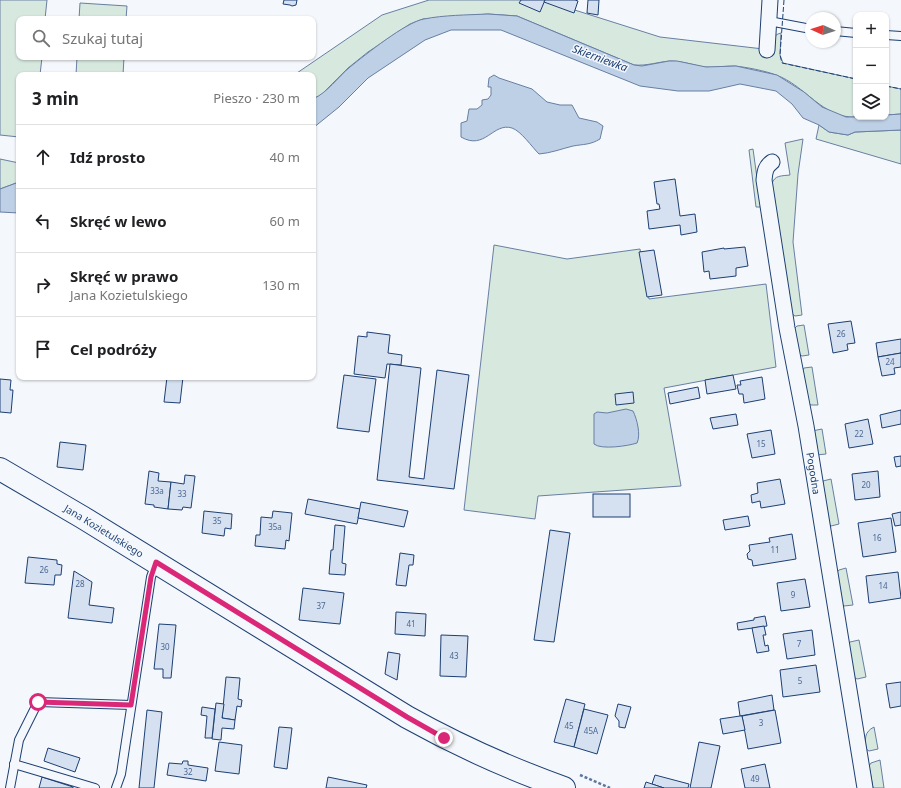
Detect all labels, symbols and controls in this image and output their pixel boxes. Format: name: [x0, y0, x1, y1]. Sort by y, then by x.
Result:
north arrow: [805, 12, 841, 48]
map controls: [853, 12, 889, 120]
button: +: [853, 12, 889, 48]
search box: [16, 16, 316, 60]
icon: search: [30, 27, 52, 49]
text: Szukaj tutaj: [62, 28, 143, 48]
water label: Skierniewka: [570, 41, 631, 75]
button: −: [853, 48, 889, 84]
button: layers: [853, 84, 889, 120]
text: 3 min: [32, 87, 79, 110]
text: Pieszo · 230 m: [213, 89, 300, 107]
icon: ahead: [32, 146, 54, 168]
text: Idź prosto: [70, 147, 145, 167]
text: 40 m: [270, 148, 300, 166]
icon: left: [32, 210, 54, 232]
text: Skręć w lewo: [70, 211, 167, 231]
text: 60 m: [270, 212, 300, 230]
text: Skręć w prawo: [70, 266, 178, 286]
icon: right: [32, 274, 54, 296]
text: 130 m: [262, 276, 300, 294]
text: Jana Kozietulskiego: [70, 286, 188, 304]
house number: 26: [836, 328, 846, 339]
icon: arrive: [32, 338, 54, 360]
text: Cel podróży: [70, 339, 157, 359]
house number: 24: [885, 356, 895, 367]
house number: 22: [854, 428, 864, 439]
house number: 15: [756, 438, 766, 449]
street label: Pogodna: [803, 451, 824, 495]
house number: 20: [861, 479, 871, 490]
house number: 33a: [150, 485, 164, 496]
house number: 33: [177, 488, 187, 499]
street label: Jana Kozietulskiego: [61, 501, 146, 560]
house number: 35: [212, 515, 222, 526]
house number: 35a: [268, 521, 282, 532]
house number: 16: [872, 532, 882, 543]
house number: 11: [770, 544, 780, 555]
house number: 26: [39, 564, 49, 575]
house number: 28: [75, 578, 85, 589]
house number: 14: [878, 580, 888, 591]
house number: 9: [791, 589, 796, 600]
house number: 37: [316, 600, 326, 611]
house number: 41: [406, 618, 416, 629]
house number: 7: [797, 638, 802, 649]
house number: 30: [160, 641, 170, 652]
house number: 43: [449, 650, 459, 661]
house number: 5: [798, 675, 803, 686]
route start: [29, 693, 47, 711]
house number: 3: [759, 717, 764, 728]
house number: 45: [564, 720, 574, 731]
house number: 45A: [584, 725, 599, 736]
route end: [435, 729, 453, 747]
house number: 32: [183, 766, 193, 777]
house number: 49: [750, 773, 760, 784]

